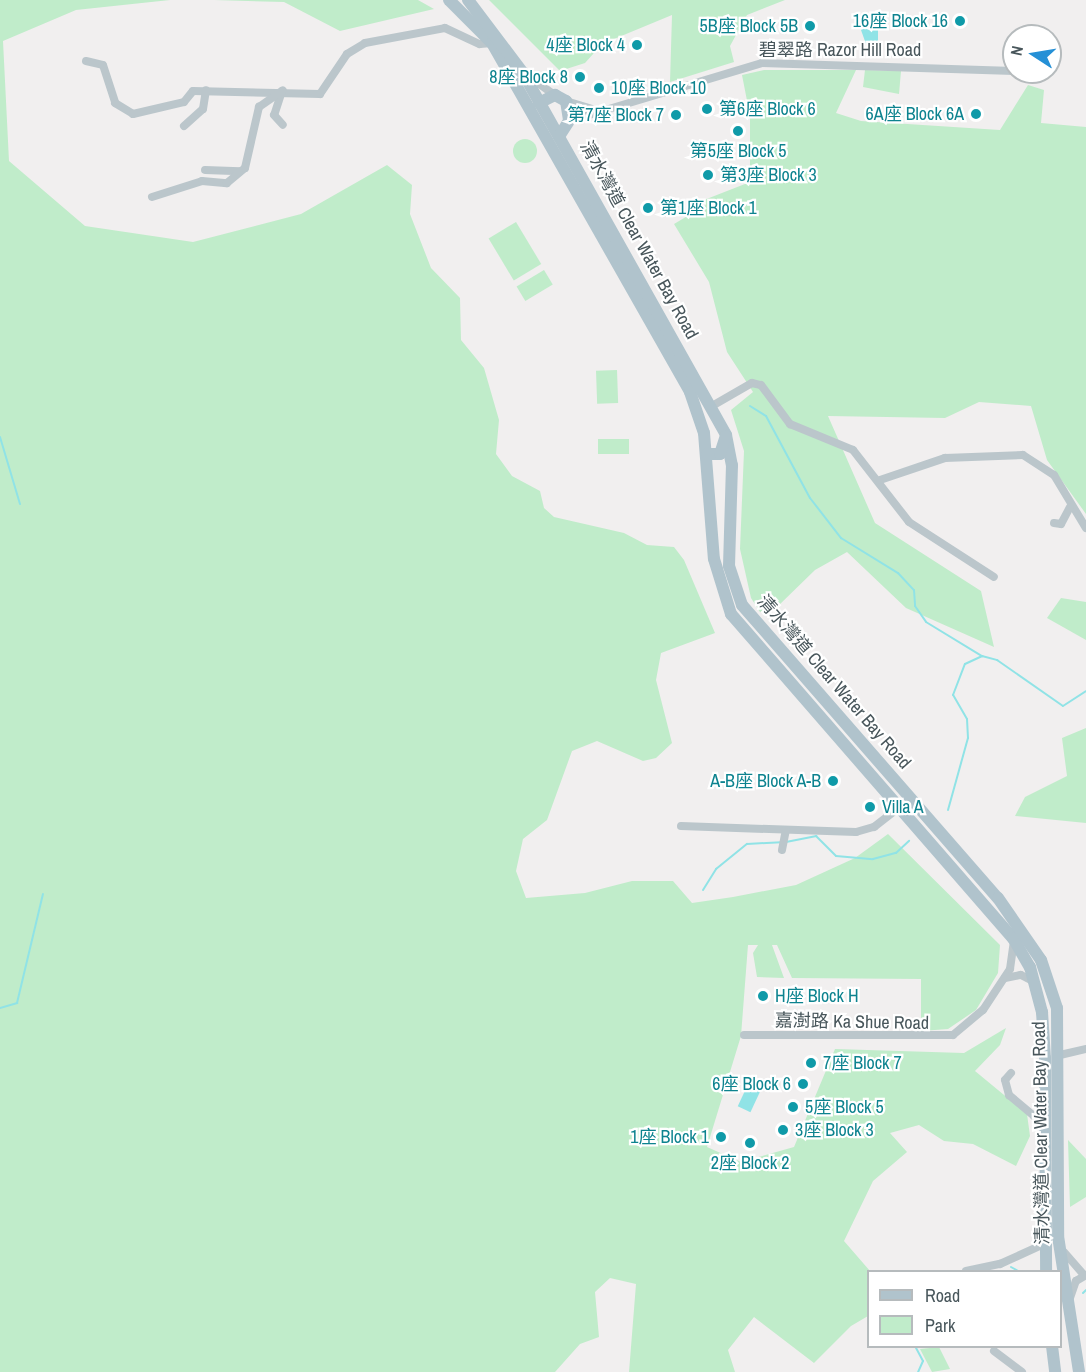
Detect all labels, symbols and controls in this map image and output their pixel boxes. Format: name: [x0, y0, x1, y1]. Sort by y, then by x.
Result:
place label: 16座 Block 16: [853, 10, 948, 32]
marker: 16座 Block 16: [953, 14, 967, 28]
place label: 5B座 Block 5B: [700, 15, 798, 37]
marker: 5B座 Block 5B: [803, 19, 817, 33]
north arrow: [1002, 24, 1062, 84]
place label: 4座 Block 4: [546, 34, 625, 56]
marker: 4座 Block 4: [630, 38, 644, 52]
street label: 碧翠路 Razor Hill Road: [759, 39, 921, 61]
text: N: [1005, 44, 1028, 58]
place label: 8座 Block 8: [489, 66, 568, 88]
marker: 8座 Block 8: [573, 70, 587, 84]
place label: 10座 Block 10: [611, 77, 706, 99]
marker: 10座 Block 10: [592, 81, 606, 95]
place label: 第6座 Block 6: [719, 98, 816, 120]
marker: 第6座 Block 6: [700, 102, 714, 116]
place label: 6A座 Block 6A: [866, 103, 964, 125]
place label: 第7座 Block 7: [567, 104, 664, 126]
marker: 6A座 Block 6A: [969, 107, 983, 121]
marker: 第7座 Block 7: [669, 108, 683, 122]
marker: 第5座 Block 5: [731, 124, 745, 138]
street label: 清水灣道 Clear Water Bay Road: [575, 137, 703, 343]
place label: 第5座 Block 5: [690, 140, 786, 162]
place label: 第3座 Block 3: [720, 164, 817, 186]
marker: 第3座 Block 3: [701, 168, 715, 182]
place label: 第1座 Block 1: [660, 197, 757, 219]
marker: 第1座 Block 1: [641, 201, 655, 215]
street label: 清水灣道 Clear Water Bay Road: [753, 591, 915, 773]
place label: A-B座 Block A-B: [709, 770, 821, 792]
marker: A-B座 Block A-B: [826, 774, 840, 788]
place label: Villa A: [882, 796, 924, 818]
marker: Villa A: [863, 800, 877, 814]
place label: H座 Block H: [775, 985, 859, 1007]
marker: H座 Block H: [756, 989, 770, 1003]
street label: 嘉澍路 Ka Shue Road: [775, 1010, 929, 1034]
street label: 清水灣道 Clear Water Bay Road: [1028, 1021, 1054, 1245]
place label: 7座 Block 7: [823, 1052, 902, 1074]
marker: 7座 Block 7: [804, 1056, 818, 1070]
place label: 6座 Block 6: [712, 1073, 791, 1095]
marker: 6座 Block 6: [796, 1077, 810, 1091]
place label: 5座 Block 5: [805, 1096, 884, 1118]
marker: 5座 Block 5: [786, 1100, 800, 1114]
place label: 3座 Block 3: [795, 1119, 874, 1141]
marker: 3座 Block 3: [776, 1123, 790, 1137]
place label: 1座 Block 1: [630, 1126, 709, 1148]
marker: 1座 Block 1: [714, 1130, 728, 1144]
marker: 2座 Block 2: [743, 1136, 757, 1150]
place label: 2座 Block 2: [711, 1152, 789, 1174]
legend: [867, 1270, 1062, 1348]
text: Road: [925, 1283, 960, 1308]
text: Park: [925, 1313, 955, 1338]

